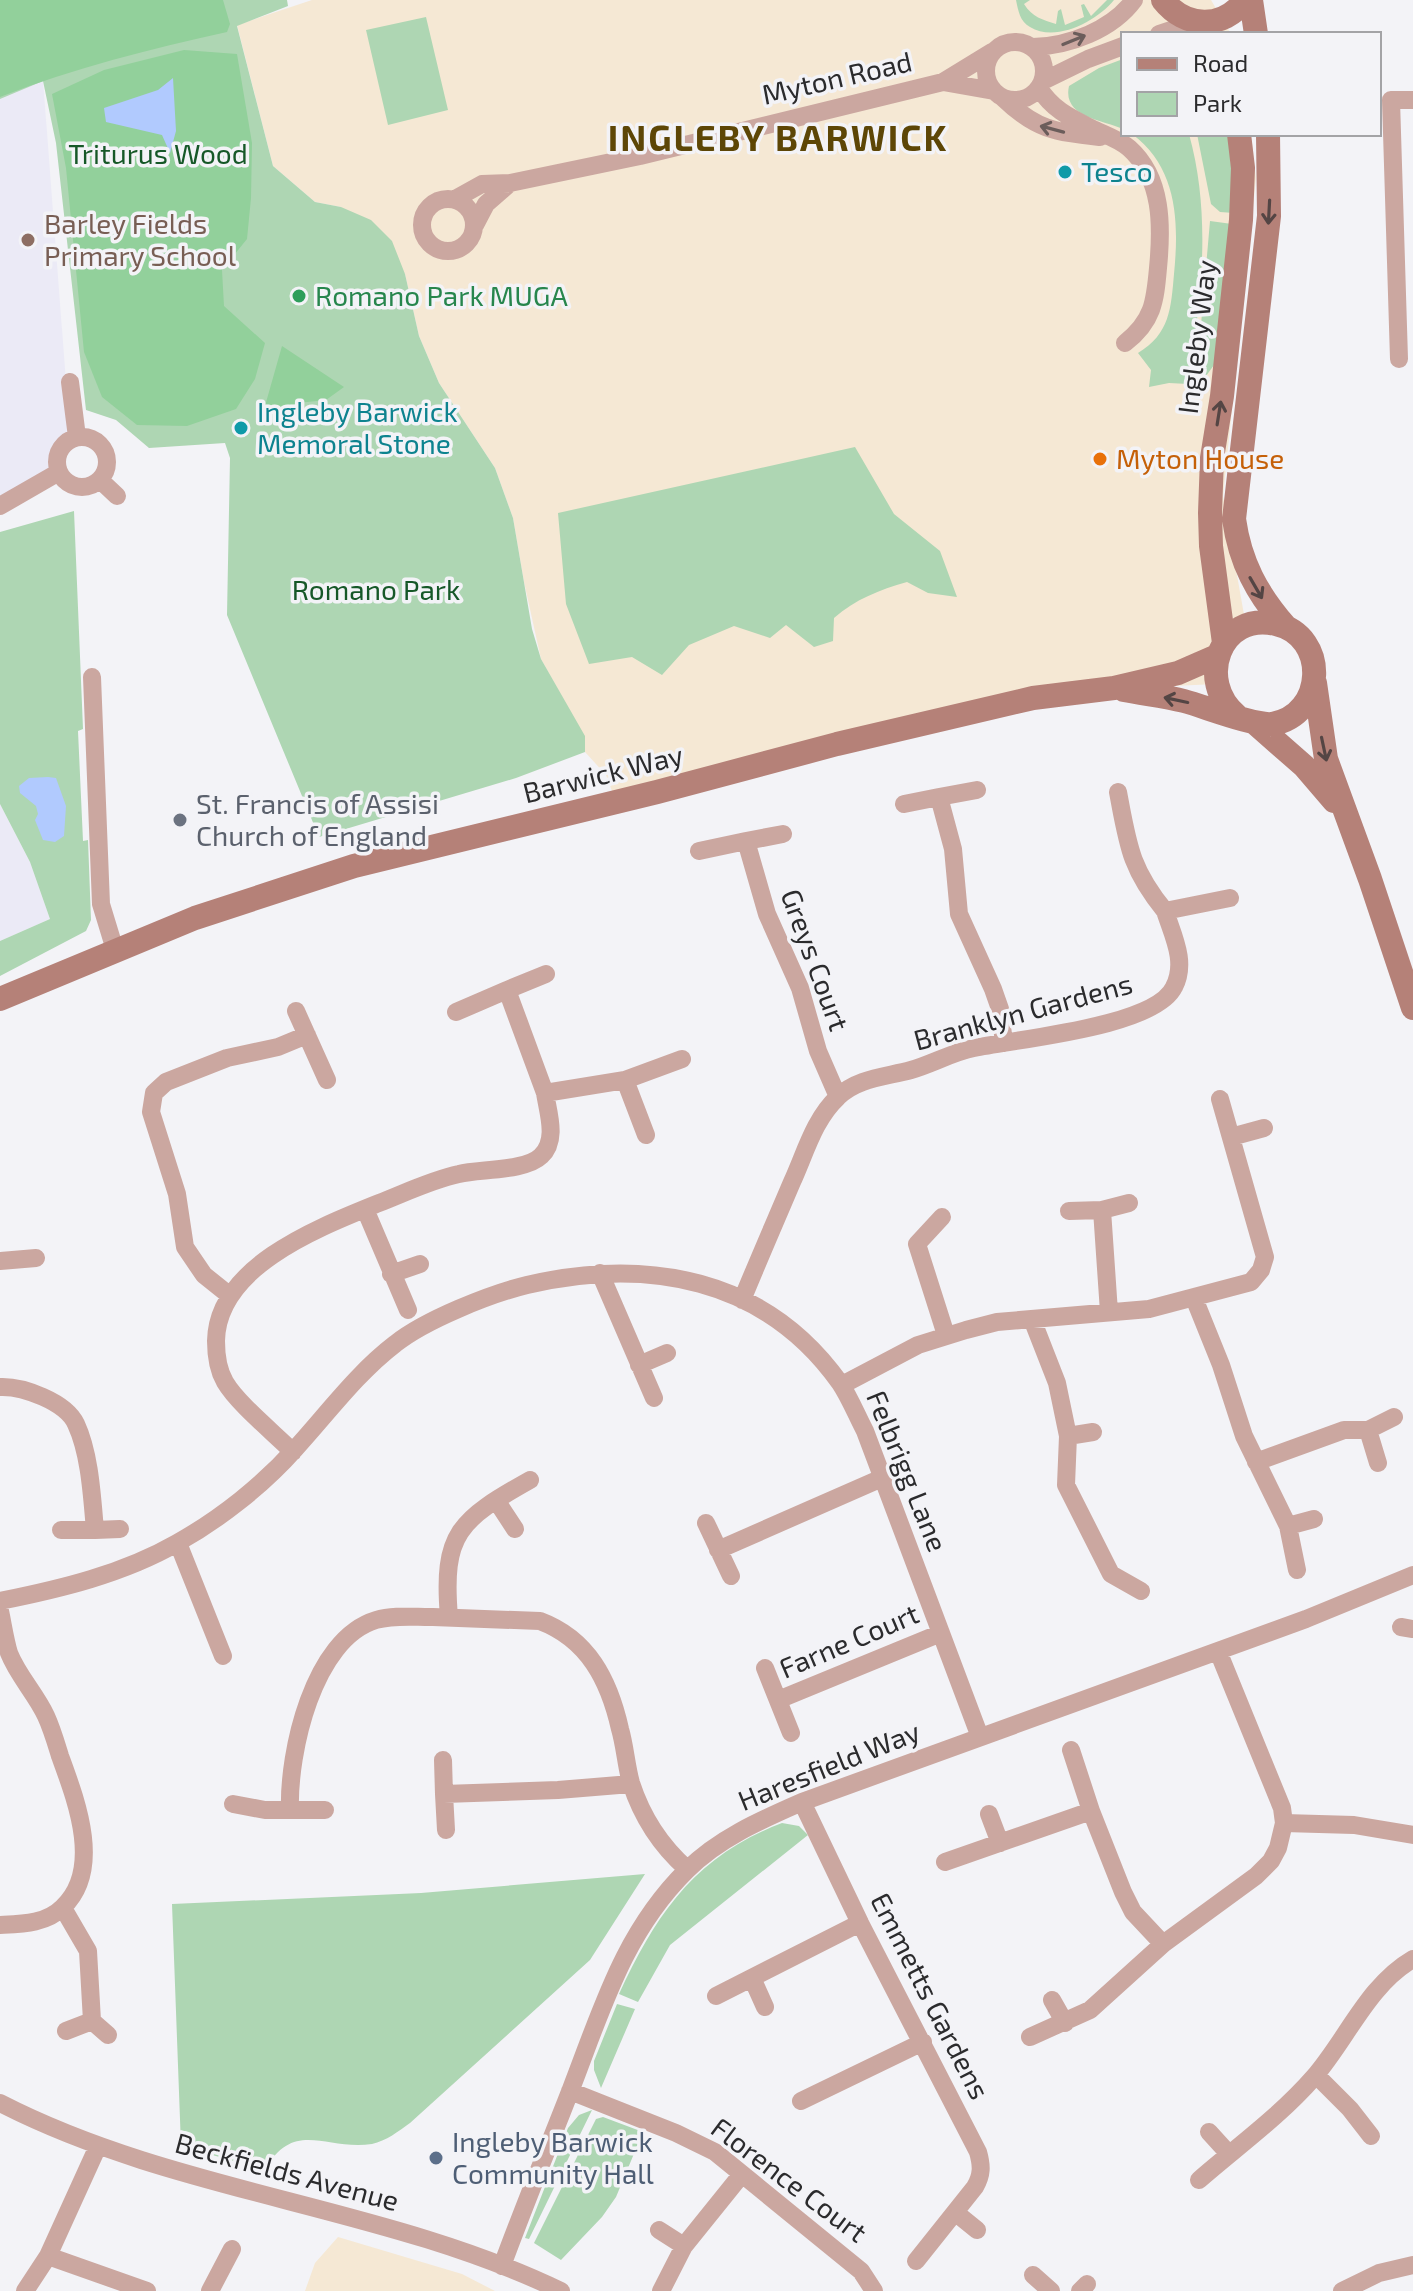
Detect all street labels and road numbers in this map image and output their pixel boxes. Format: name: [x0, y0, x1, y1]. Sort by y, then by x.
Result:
street label: Myton Road: [758, 43, 915, 111]
street label: Ingleby Way: [1170, 258, 1222, 416]
street label: Barwick Way: [519, 737, 687, 809]
street label: Greys Court: [775, 884, 857, 1035]
street label: Branklyn Gardens: [910, 965, 1136, 1057]
street label: Felbrigg Lane: [860, 1385, 956, 1556]
street label: Farne Court: [774, 1595, 924, 1685]
street label: Haresfield Way: [733, 1713, 925, 1817]
street label: Emmetts Gardens: [864, 1887, 998, 2104]
street label: Florence Court: [705, 2110, 874, 2249]
street label: Beckfields Avenue: [172, 2125, 403, 2217]

